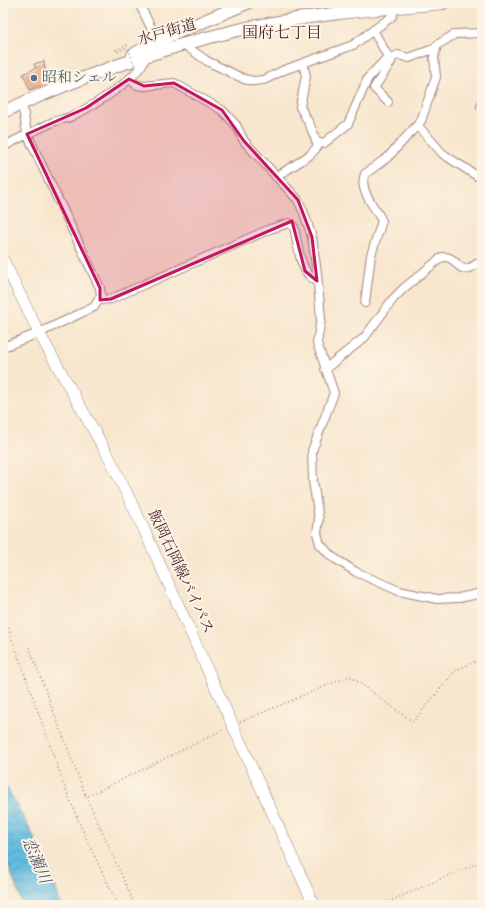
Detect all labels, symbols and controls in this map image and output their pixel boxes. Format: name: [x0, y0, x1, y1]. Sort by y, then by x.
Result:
street label: 水戸街道: [135, 15, 199, 51]
district label: 国府七丁目: [242, 23, 322, 46]
place label: 昭和シェル: [42, 68, 117, 89]
marker: 昭和シェル: [29, 73, 39, 83]
street label: 飯岡石岡線バイパス: [142, 507, 218, 637]
water label: 恋瀬川: [15, 834, 56, 889]

